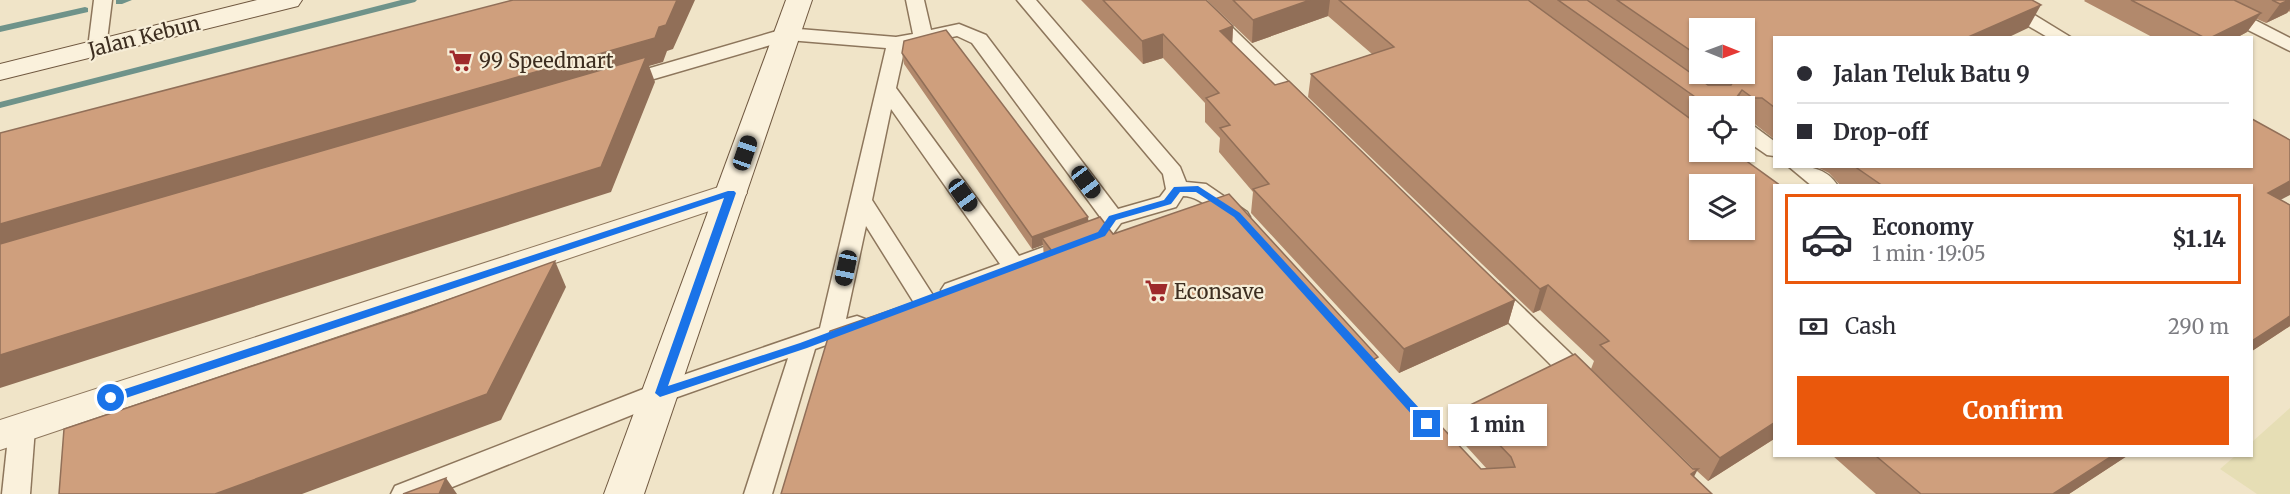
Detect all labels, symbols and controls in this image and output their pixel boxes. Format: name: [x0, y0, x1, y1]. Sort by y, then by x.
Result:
street label: Jalan Kebun: [84, 10, 203, 62]
north arrow: [1689, 18, 1755, 84]
map controls: [1689, 18, 1755, 240]
supermarket icon: 99 Speedmart: [448, 47, 474, 73]
place label: 99 Speedmart: [479, 48, 614, 73]
text: Jalan Teluk Batu 9: [1833, 60, 2030, 88]
button: locate: [1689, 96, 1755, 162]
text: Drop-off: [1833, 118, 1928, 146]
car: [731, 133, 759, 173]
car: [1068, 162, 1104, 202]
button: layers: [1689, 174, 1755, 240]
car: [945, 175, 981, 215]
icon: car: [1800, 212, 1854, 266]
text: Economy: [1872, 213, 1973, 241]
text: $1.14: [2172, 225, 2226, 253]
text: 1 min · 19:05: [1872, 241, 1986, 266]
car: [833, 249, 859, 287]
supermarket icon: Econsave: [1143, 278, 1169, 304]
place label: Econsave: [1174, 279, 1264, 304]
icon: cash: [1797, 310, 1830, 343]
text: Cash: [1845, 312, 1896, 340]
text: 290 m: [2168, 314, 2229, 339]
button: Confirm: [1797, 376, 2229, 445]
route start: [97, 384, 124, 411]
callout: 1 min: [1448, 403, 1547, 445]
route end: [1413, 410, 1440, 437]
text: 1 min: [1470, 412, 1525, 437]

